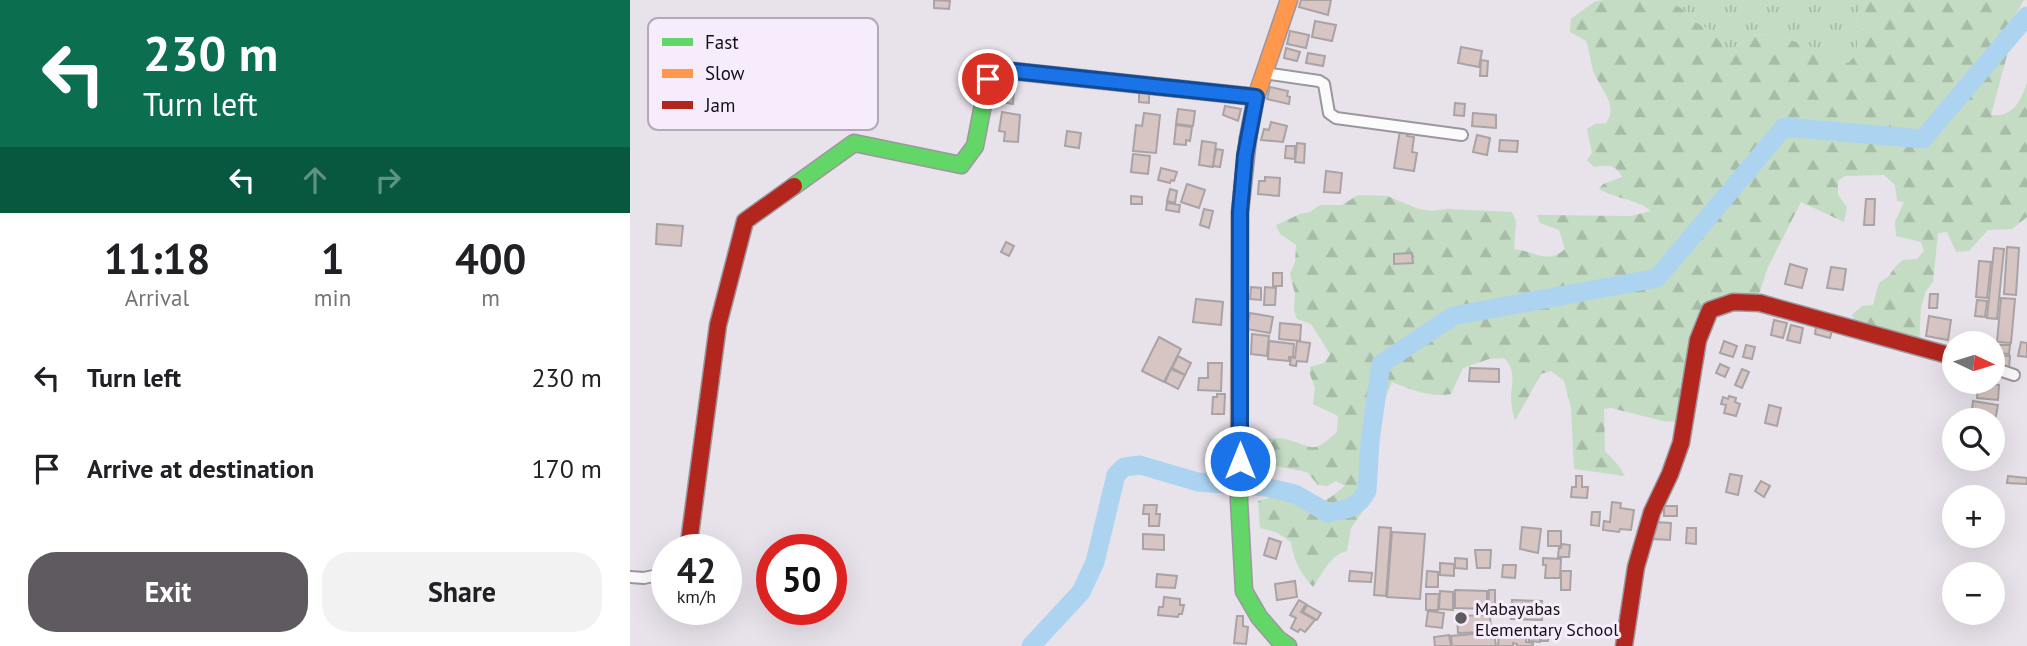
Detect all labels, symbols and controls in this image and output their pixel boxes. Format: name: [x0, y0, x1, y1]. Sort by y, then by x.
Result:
legend: [648, 18, 878, 130]
text: 230 m: [143, 21, 278, 85]
icon: left: [28, 28, 119, 119]
text: Fast: [705, 30, 739, 54]
pin: [958, 49, 1018, 109]
icon: arrive: [969, 60, 1007, 98]
text: Slow: [705, 61, 745, 85]
text: Turn left: [143, 83, 258, 125]
text: Jam: [704, 93, 735, 117]
icon: left: [223, 161, 261, 199]
icon: ahead: [296, 161, 334, 199]
icon: right: [369, 161, 407, 199]
text: 11:18: [104, 231, 210, 286]
text: 1: [321, 231, 344, 286]
text: 400: [455, 231, 526, 286]
text: Arrival: [125, 283, 189, 312]
text: min: [314, 283, 351, 312]
text: m: [481, 283, 500, 312]
north arrow: [1942, 331, 2006, 394]
map controls: [1942, 331, 2005, 625]
icon: left: [28, 359, 66, 397]
text: Turn left: [87, 361, 181, 394]
text: 230 m: [531, 361, 602, 394]
button: search: [1942, 408, 2005, 471]
position arrow: [1203, 424, 1277, 498]
icon: arrive: [28, 450, 66, 488]
text: Arrive at destination: [87, 452, 314, 485]
text: 170 m: [531, 452, 602, 485]
button: +: [1942, 485, 2005, 548]
speed limit sign: 50: [756, 534, 847, 625]
text: 42: [677, 547, 716, 593]
button: Exit: [28, 552, 308, 632]
button: Share: [322, 552, 602, 632]
button: −: [1942, 562, 2005, 625]
text: km/h: [677, 585, 716, 608]
place label: Mabayabas Elementary School: [1475, 597, 1619, 641]
marker: Mabayabas Elementary School: [1453, 610, 1469, 626]

